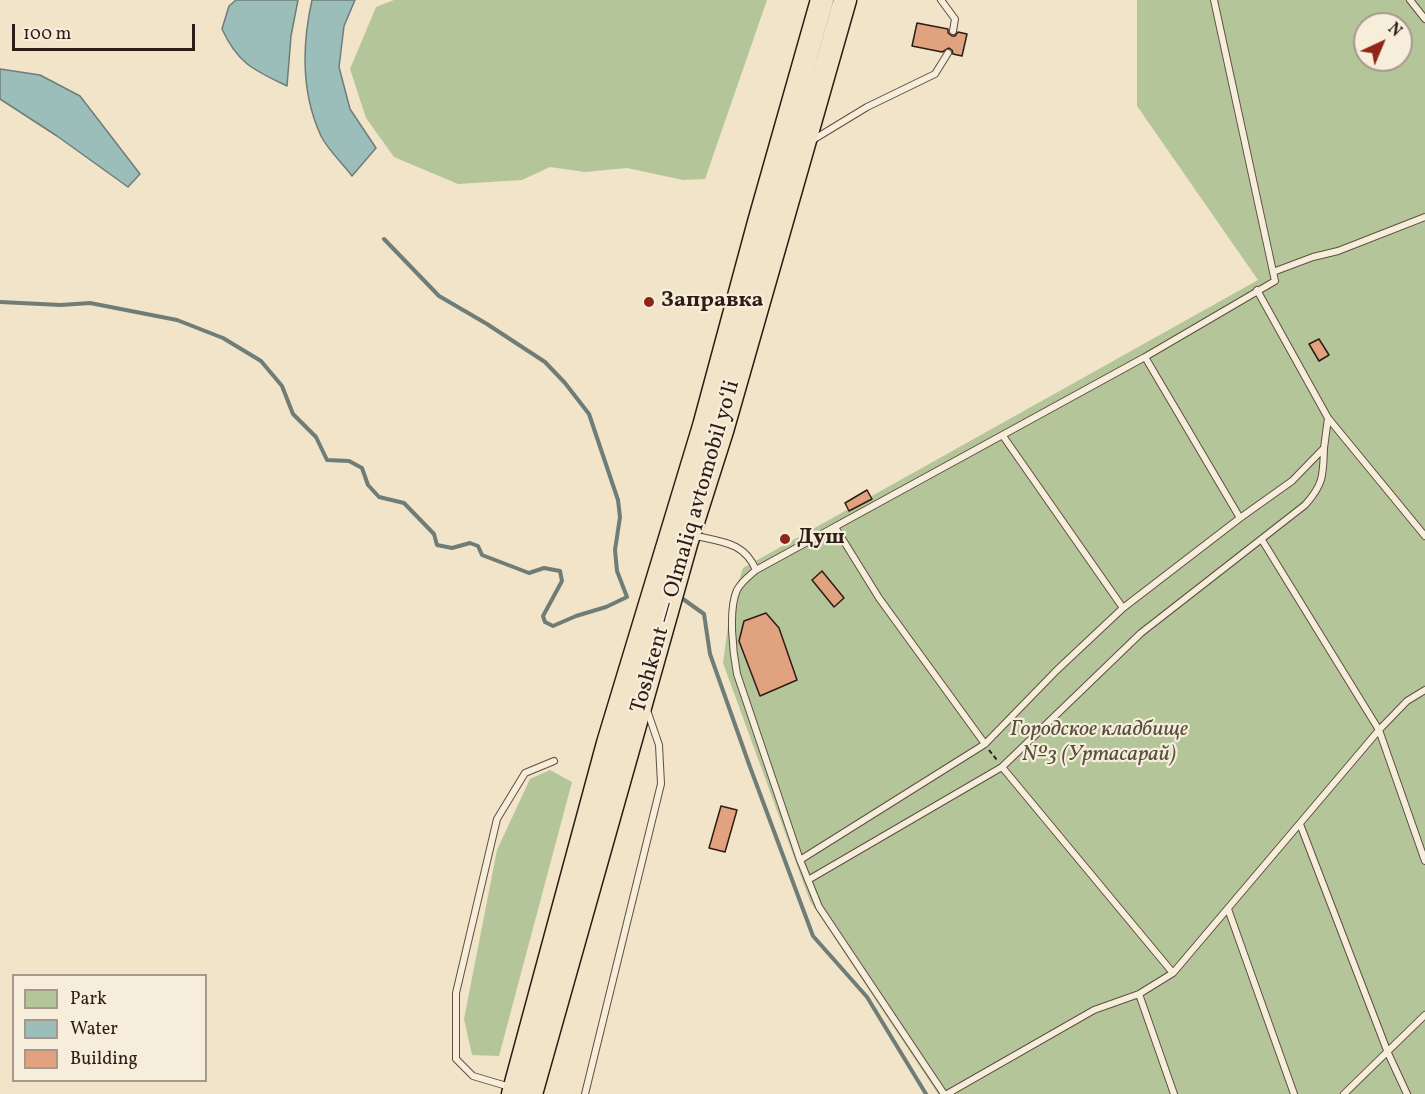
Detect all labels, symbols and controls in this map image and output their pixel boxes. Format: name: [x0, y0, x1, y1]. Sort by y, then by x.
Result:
scale bar: [15, 12, 198, 50]
north arrow: [1353, 12, 1413, 72]
text: N: [1382, 19, 1406, 42]
text: 100 m: [23, 22, 72, 47]
place label: Заправка: [661, 289, 764, 315]
marker: Заправка: [642, 295, 656, 309]
street label: Toshkent — Olmaliq avtomobil yo‘li: [627, 378, 747, 716]
place label: Душ: [797, 526, 845, 552]
marker: Душ: [778, 532, 792, 546]
park label: Городское кладбище №3 (Уртасарай): [1010, 718, 1188, 770]
legend: [12, 974, 207, 1082]
text: Park: [70, 987, 107, 1012]
text: Water: [70, 1017, 118, 1042]
text: Building: [70, 1047, 138, 1072]

